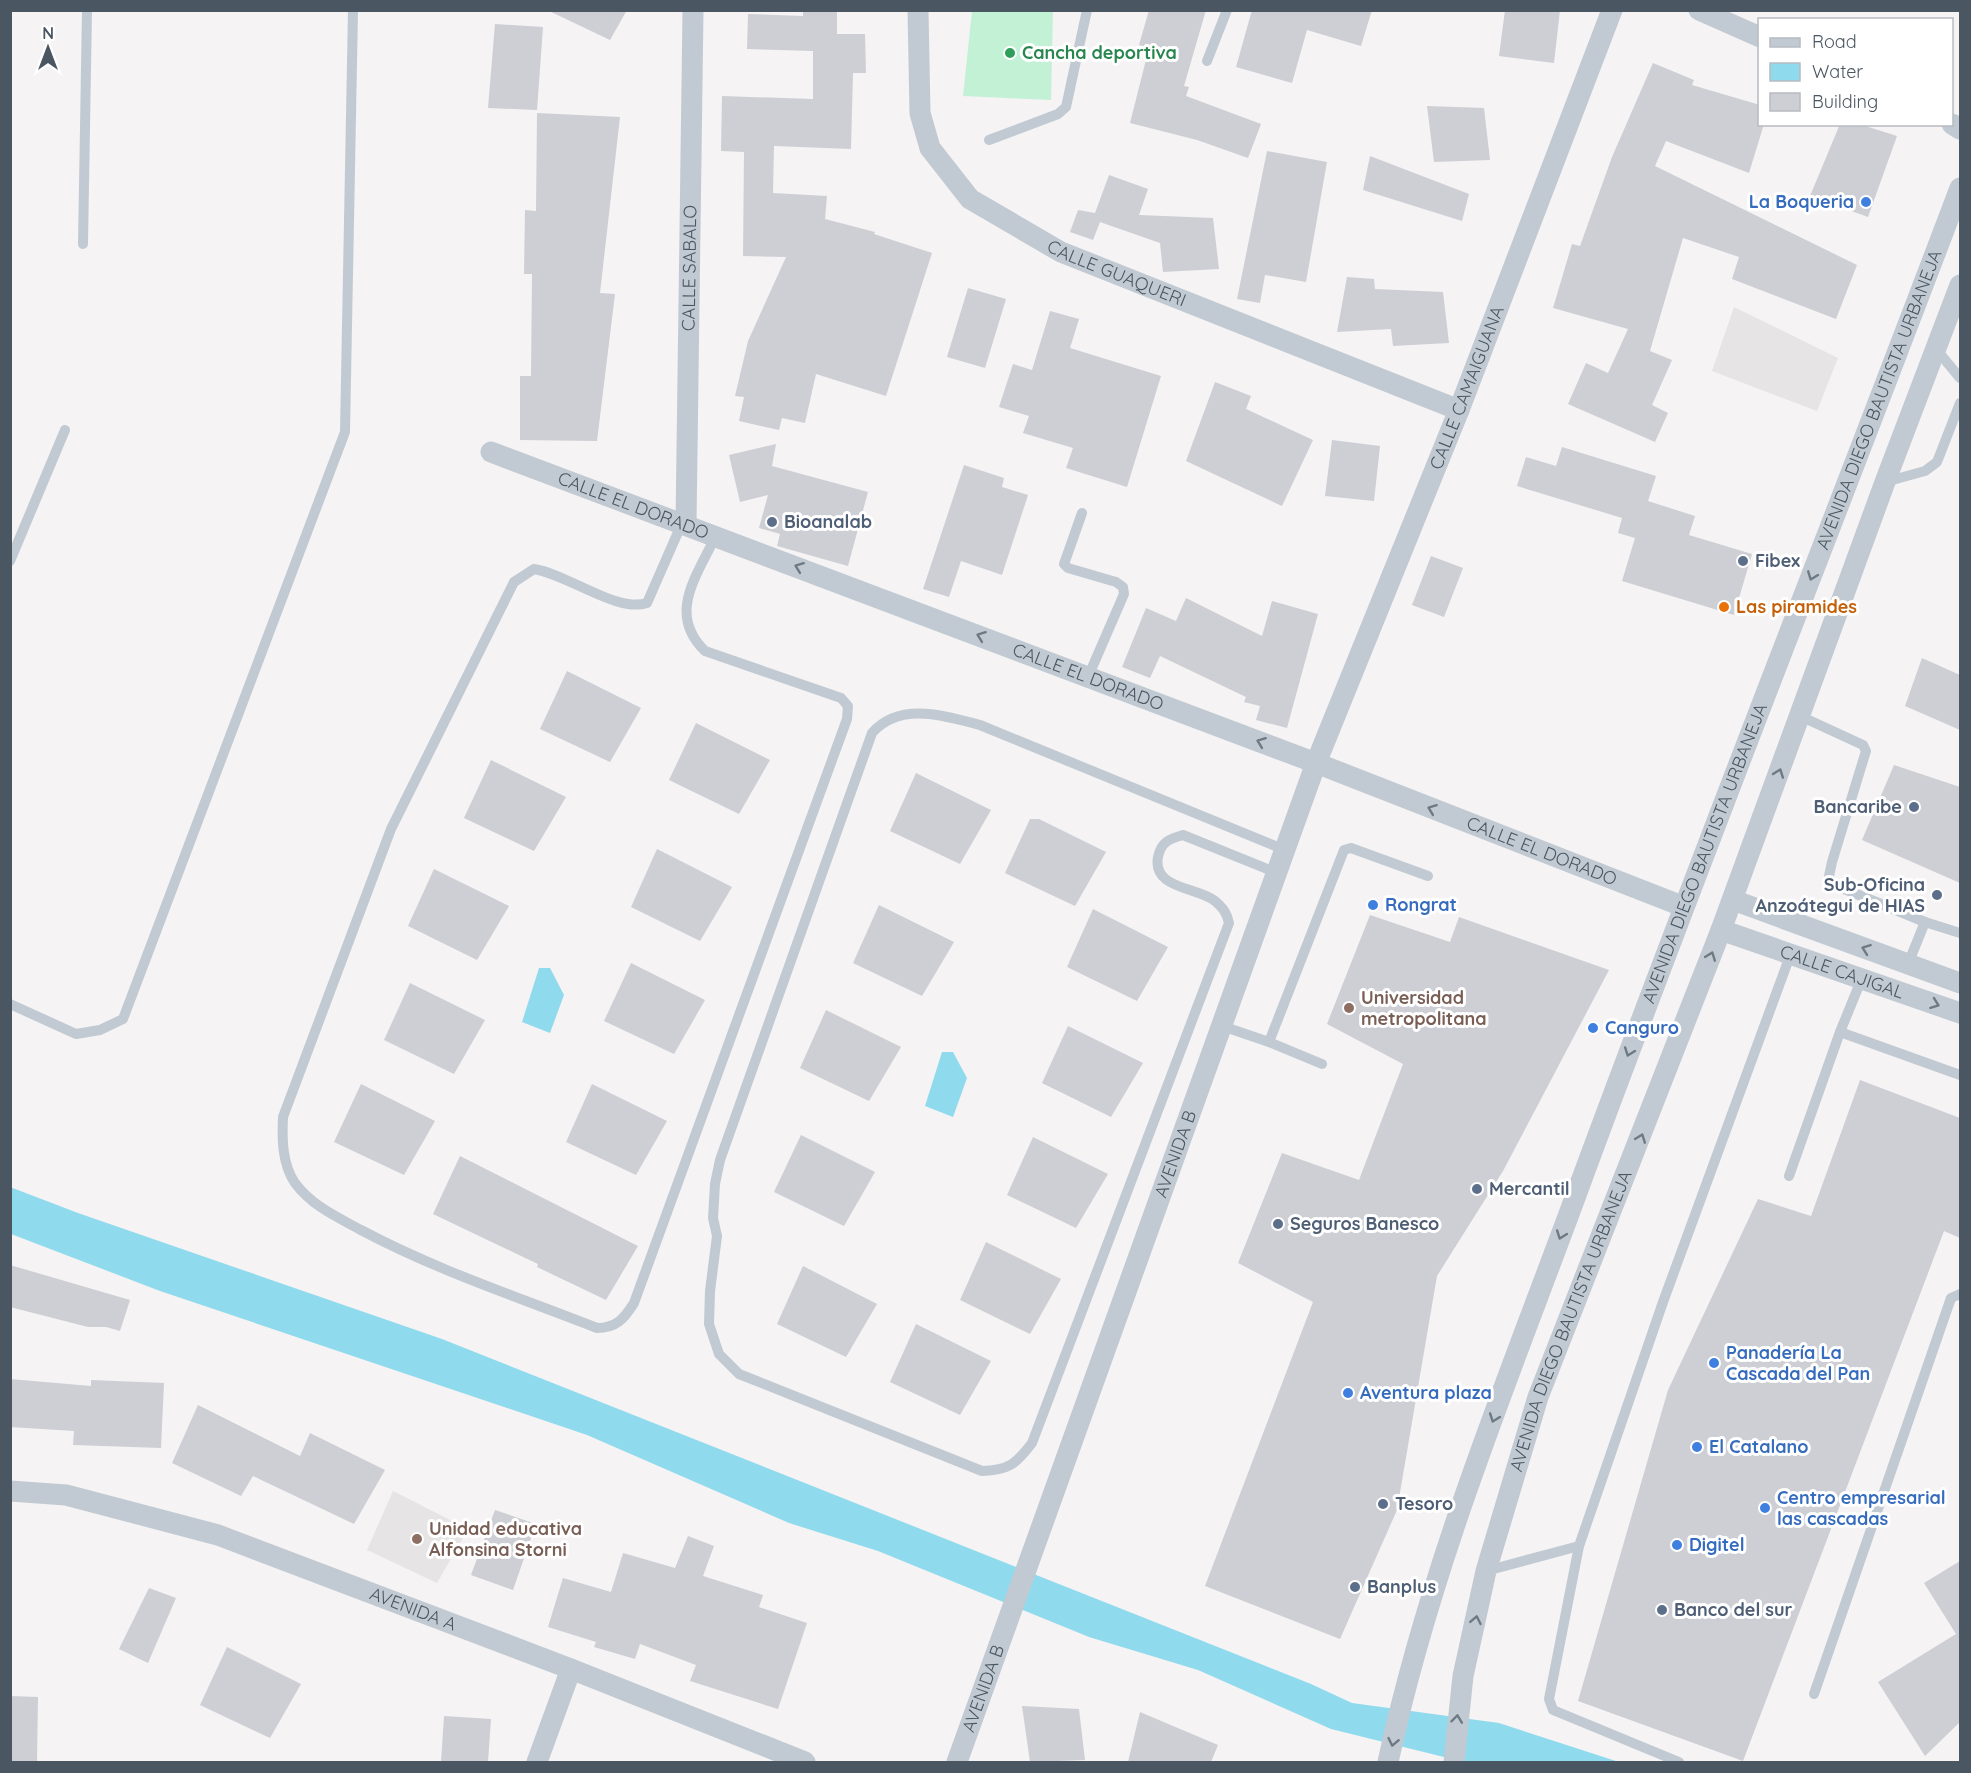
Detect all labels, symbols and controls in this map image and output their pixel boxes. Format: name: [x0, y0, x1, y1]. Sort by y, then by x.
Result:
north arrow: [18, 18, 78, 78]
legend: [1758, 18, 1953, 126]
text: N: [42, 23, 54, 43]
text: Road: [1812, 30, 1857, 53]
place label: Cancha deportiva: [1022, 41, 1177, 64]
marker: Cancha deportiva: [1003, 46, 1017, 60]
text: Water: [1812, 60, 1863, 83]
text: Building: [1812, 90, 1878, 113]
place label: La Boqueria: [1749, 190, 1854, 213]
marker: La Boqueria: [1859, 195, 1873, 209]
street label: CALLE SABALO: [677, 205, 701, 331]
street label: CALLE GUAQUERI: [1043, 234, 1189, 311]
street label: AVENIDA DIEGO BAUTISTA URBANEJA: [1811, 246, 1947, 553]
street label: CALLE CAMAIGUANA: [1424, 302, 1509, 473]
street label: CALLE EL DORADO: [555, 466, 712, 544]
place label: Bioanalab: [784, 510, 872, 533]
marker: Bioanalab: [765, 515, 779, 529]
place label: Fibex: [1755, 549, 1800, 572]
marker: Fibex: [1736, 554, 1750, 568]
one-way arrow: [794, 561, 805, 574]
one-way arrow: [1806, 570, 1819, 581]
place label: Las piramides: [1736, 595, 1857, 618]
marker: Las piramides: [1717, 600, 1731, 614]
one-way arrow: [976, 631, 987, 643]
street label: CALLE EL DORADO: [1009, 638, 1167, 716]
street label: AVENIDA DIEGO BAUTISTA URBANEJA: [1637, 700, 1772, 1006]
one-way arrow: [1257, 737, 1267, 750]
one-way arrow: [1771, 768, 1784, 779]
place label: Bancaribe: [1814, 795, 1902, 818]
marker: Bancaribe: [1907, 800, 1921, 814]
one-way arrow: [1427, 803, 1438, 816]
street label: CALLE EL DORADO: [1463, 811, 1620, 890]
place label: Sub-Oficina Anzoátegui de HIAS: [1756, 873, 1925, 917]
marker: Sub-Oficina Anzoátegui de HIAS: [1930, 888, 1944, 902]
place label: Rongrat: [1385, 893, 1457, 916]
marker: Rongrat: [1366, 898, 1380, 912]
street label: CALLE CAJIGAL: [1777, 939, 1908, 1004]
one-way arrow: [1861, 943, 1872, 956]
one-way arrow: [1704, 951, 1717, 962]
place label: Universidad metropolitana: [1361, 986, 1487, 1030]
one-way arrow: [1929, 997, 1940, 1010]
marker: Universidad metropolitana: [1342, 1001, 1356, 1015]
place label: Canguro: [1605, 1016, 1679, 1039]
marker: Canguro: [1586, 1021, 1600, 1035]
one-way arrow: [1623, 1046, 1636, 1057]
street label: AVENIDA B: [1149, 1107, 1201, 1201]
one-way arrow: [1634, 1133, 1646, 1144]
street label: AVENIDA DIEGO BAUTISTA URBANEJA: [1504, 1167, 1637, 1474]
place label: Mercantil: [1489, 1177, 1570, 1200]
marker: Mercantil: [1470, 1182, 1484, 1196]
place label: Seguros Banesco: [1290, 1212, 1439, 1235]
marker: Seguros Banesco: [1271, 1217, 1285, 1231]
one-way arrow: [1556, 1229, 1569, 1240]
place label: Panadería La Cascada del Pan: [1726, 1341, 1870, 1385]
marker: Panadería La Cascada del Pan: [1707, 1356, 1721, 1370]
place label: Aventura plaza: [1360, 1381, 1492, 1404]
marker: Aventura plaza: [1341, 1386, 1355, 1400]
one-way arrow: [1489, 1412, 1501, 1423]
place label: El Catalano: [1709, 1435, 1809, 1458]
marker: El Catalano: [1690, 1440, 1704, 1454]
place label: Centro empresarial las cascadas: [1777, 1486, 1946, 1530]
place label: Tesoro: [1395, 1492, 1453, 1515]
marker: Tesoro: [1376, 1497, 1390, 1511]
marker: Centro empresarial las cascadas: [1758, 1501, 1772, 1515]
place label: Unidad educativa Alfonsina Storni: [429, 1517, 582, 1561]
marker: Unidad educativa Alfonsina Storni: [410, 1532, 424, 1546]
place label: Digitel: [1689, 1533, 1745, 1556]
marker: Digitel: [1670, 1538, 1684, 1552]
place label: Banplus: [1367, 1575, 1436, 1598]
marker: Banplus: [1348, 1580, 1362, 1594]
street label: AVENIDA A: [367, 1582, 460, 1636]
place label: Banco del sur: [1674, 1598, 1793, 1621]
marker: Banco del sur: [1655, 1603, 1669, 1617]
one-way arrow: [1469, 1615, 1482, 1625]
street label: AVENIDA B: [957, 1642, 1009, 1735]
one-way arrow: [1450, 1715, 1463, 1724]
one-way arrow: [1387, 1736, 1400, 1746]

